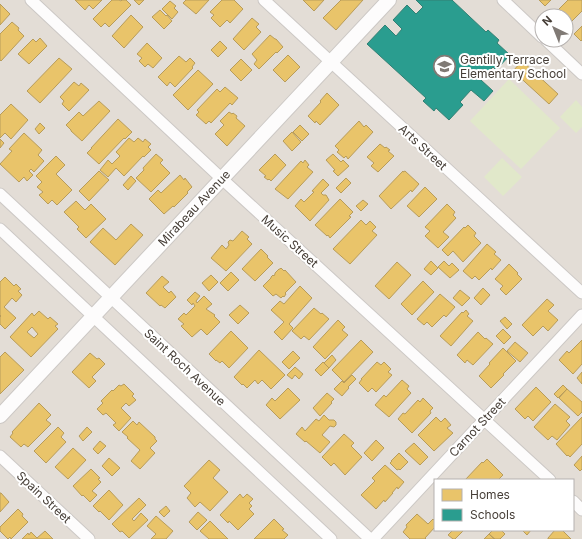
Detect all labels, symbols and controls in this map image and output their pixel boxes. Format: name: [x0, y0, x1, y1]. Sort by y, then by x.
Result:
north arrow: [534, 8, 574, 48]
text: N: [539, 13, 555, 29]
place label: Gentilly Terrace Elementary School: [460, 52, 566, 81]
school or university icon: Gentilly Terrace Elementary School: [432, 53, 458, 79]
street label: Arts Street: [396, 121, 450, 173]
street label: Mirabeau Avenue: [155, 167, 233, 249]
street label: Music Street: [258, 212, 322, 270]
street label: Saint Roch Avenue: [141, 325, 229, 409]
street label: Carnot Street: [446, 394, 508, 460]
street label: Spain Street: [14, 468, 74, 526]
legend: [434, 479, 574, 531]
text: Homes: [470, 487, 510, 502]
text: Schools: [470, 507, 515, 522]

